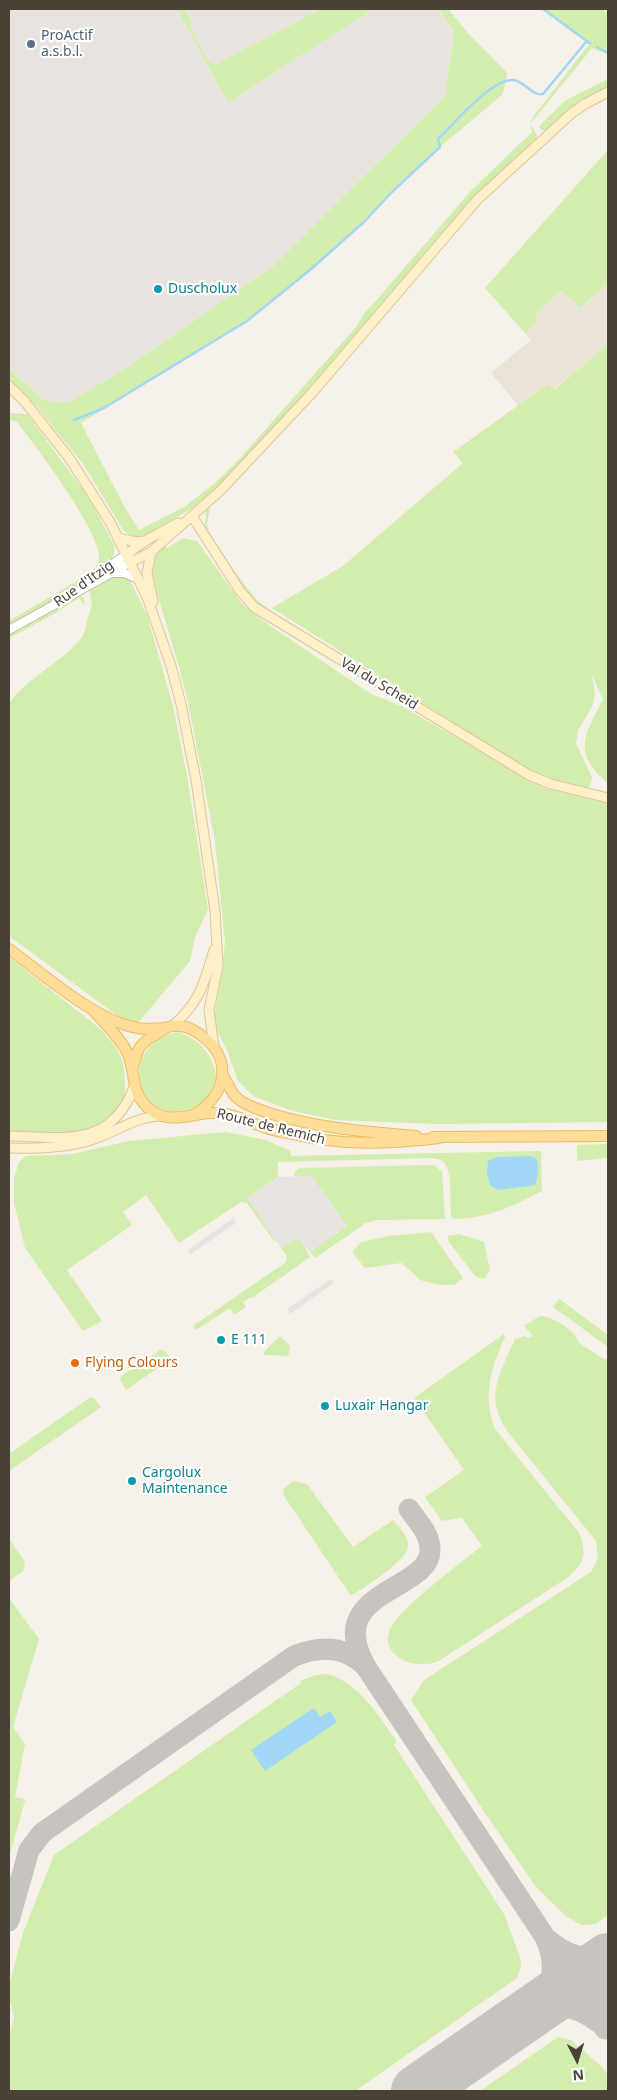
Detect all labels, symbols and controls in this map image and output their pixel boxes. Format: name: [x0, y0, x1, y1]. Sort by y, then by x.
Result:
place label: ProActif a.s.b.l.: [41, 28, 93, 60]
marker: ProActif a.s.b.l.: [25, 38, 37, 50]
place label: Duscholux: [168, 281, 237, 297]
marker: Duscholux: [152, 283, 164, 295]
street label: Rue d'Itzig: [51, 557, 117, 611]
street label: Val du Scheid: [337, 654, 421, 714]
street label: Route de Remich: [215, 1105, 327, 1149]
place label: E 111: [231, 1332, 266, 1348]
marker: E 111: [215, 1334, 227, 1346]
place label: Flying Colours: [85, 1355, 178, 1371]
marker: Flying Colours: [69, 1357, 81, 1369]
place label: Luxair Hangar: [335, 1398, 428, 1414]
marker: Luxair Hangar: [319, 1400, 331, 1412]
place label: Cargolux Maintenance: [142, 1465, 228, 1498]
marker: Cargolux Maintenance: [126, 1475, 138, 1487]
north arrow: [552, 2035, 602, 2085]
text: N: [572, 2065, 585, 2085]

